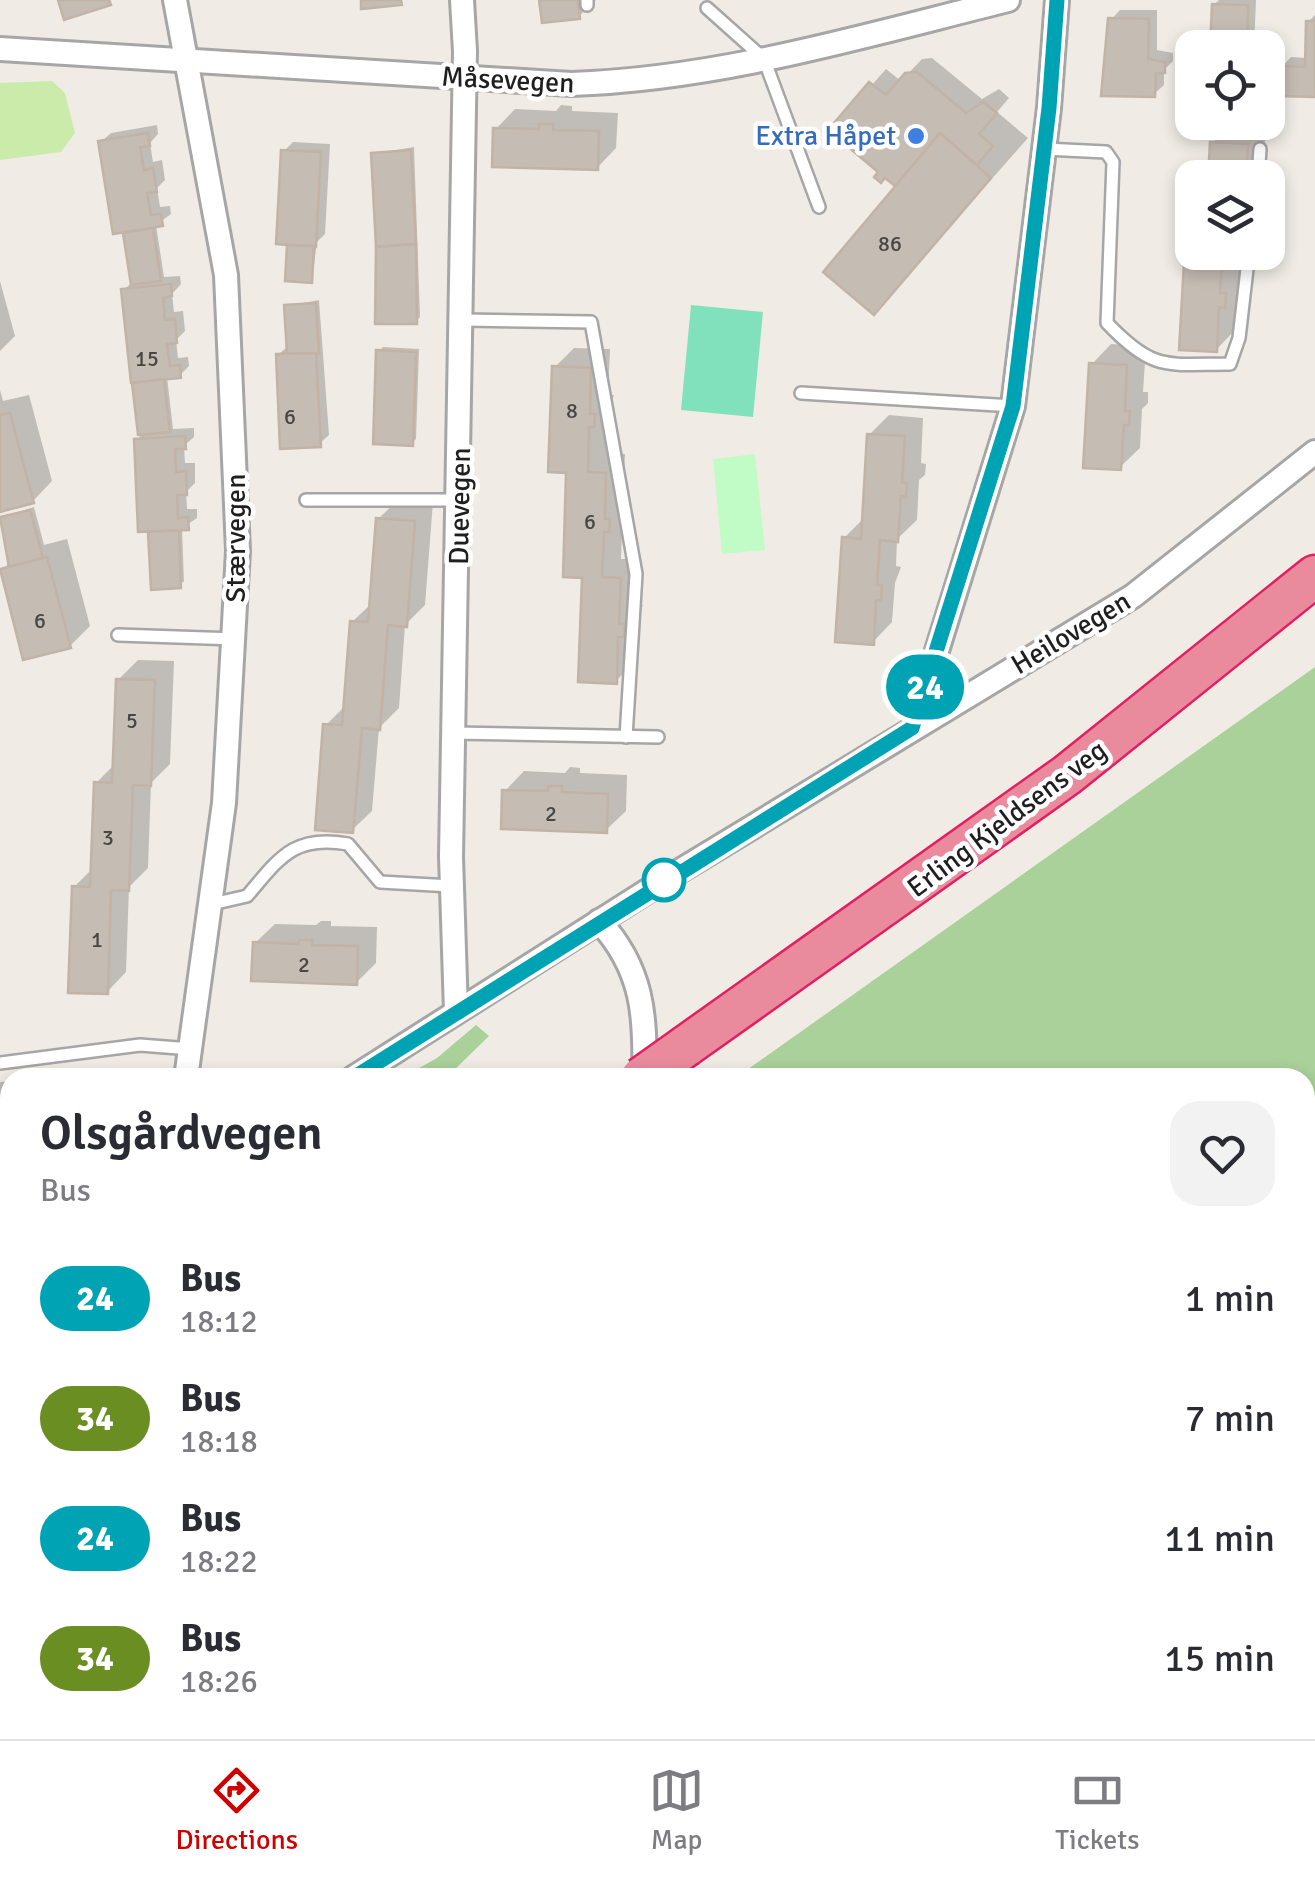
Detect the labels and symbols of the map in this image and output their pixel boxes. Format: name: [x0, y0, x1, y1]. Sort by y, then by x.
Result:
street label: Måsevegen: [441, 60, 575, 100]
place label: Extra Håpet: [755, 119, 896, 153]
marker: Extra Håpet: [905, 125, 927, 147]
house number: 86: [878, 230, 902, 257]
house number: 15: [135, 345, 159, 372]
house number: 8: [566, 397, 578, 424]
house number: 6: [284, 403, 296, 430]
street label: Duevegen: [442, 447, 478, 565]
street label: Stærvegen: [219, 474, 253, 602]
house number: 6: [584, 508, 596, 535]
street label: Heilovegen: [1005, 584, 1137, 682]
house number: 6: [34, 607, 46, 634]
line badge: 24: [880, 654, 970, 720]
house number: 5: [126, 707, 138, 734]
street label: Erling Kjeldsens veg: [901, 733, 1113, 905]
house number: 2: [545, 800, 557, 827]
house number: 3: [102, 824, 114, 851]
unlabelled marker: [643, 859, 685, 901]
house number: 1: [91, 926, 103, 953]
house number: 2: [298, 951, 310, 978]

